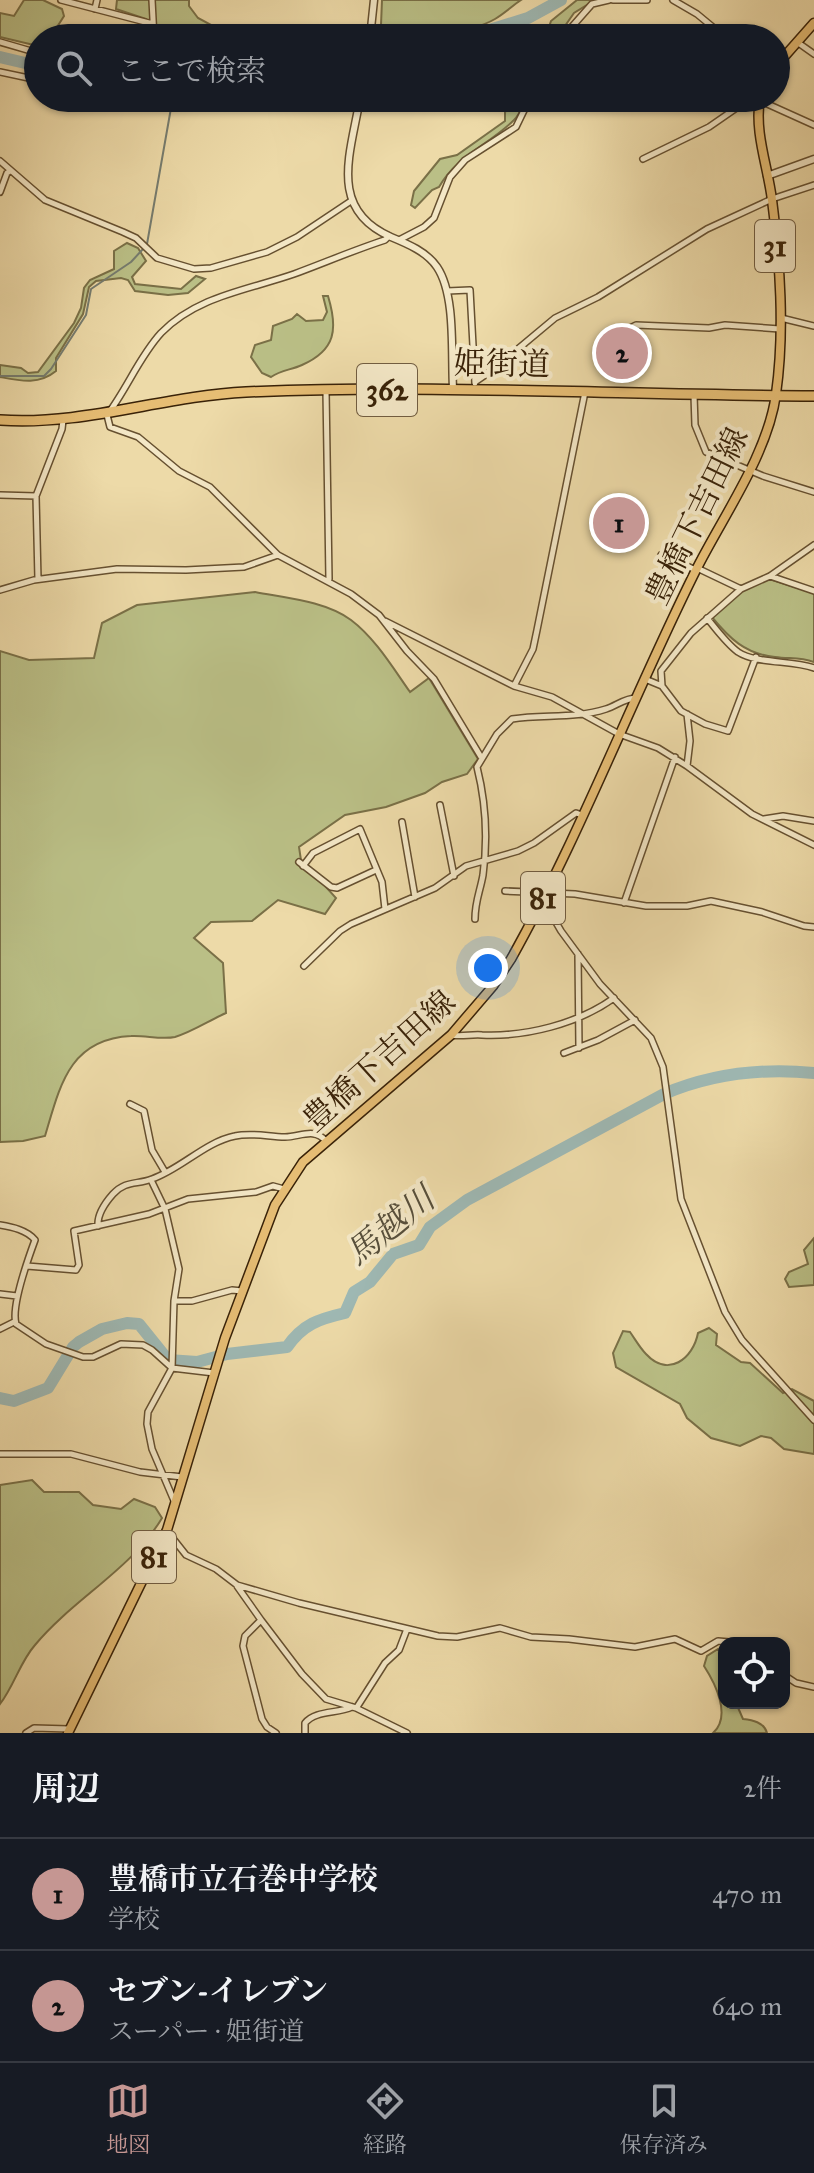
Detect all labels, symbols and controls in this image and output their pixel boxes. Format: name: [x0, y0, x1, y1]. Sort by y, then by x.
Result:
search box: [24, 24, 790, 112]
icon: search: [52, 46, 96, 90]
text: ここで検索: [116, 53, 266, 89]
road number: 31: [755, 220, 795, 272]
pin: 2: [596, 323, 648, 383]
street label: 姫街道: [454, 344, 550, 384]
road number: 362: [357, 364, 417, 416]
street label: 豊橋下吉田線: [637, 421, 757, 611]
pin: 1: [593, 493, 645, 553]
road number: 81: [521, 872, 565, 924]
your location: [468, 948, 508, 988]
street label: 豊橋下吉田線: [295, 982, 463, 1140]
water label: 馬越川: [337, 1175, 446, 1274]
road number: 81: [132, 1531, 176, 1583]
map controls: [718, 1637, 790, 1709]
button: locate: [718, 1637, 790, 1709]
text: 周辺: [32, 1768, 100, 1809]
text: 2件: [743, 1772, 782, 1804]
text: 豊橋市立石巻中学校: [108, 1861, 378, 1897]
text: 1: [53, 1878, 63, 1910]
text: 470 m: [712, 1878, 782, 1910]
text: 学校: [108, 1903, 160, 1935]
text: セブン-イレブン: [108, 1973, 328, 2009]
text: 2: [52, 1990, 64, 2022]
text: 640 m: [712, 1990, 782, 2022]
text: スーパー · 姫街道: [108, 2015, 304, 2047]
tab: 地図: [106, 2079, 150, 2158]
tab: 経路: [363, 2079, 407, 2158]
tab: 保存済み: [620, 2079, 708, 2158]

